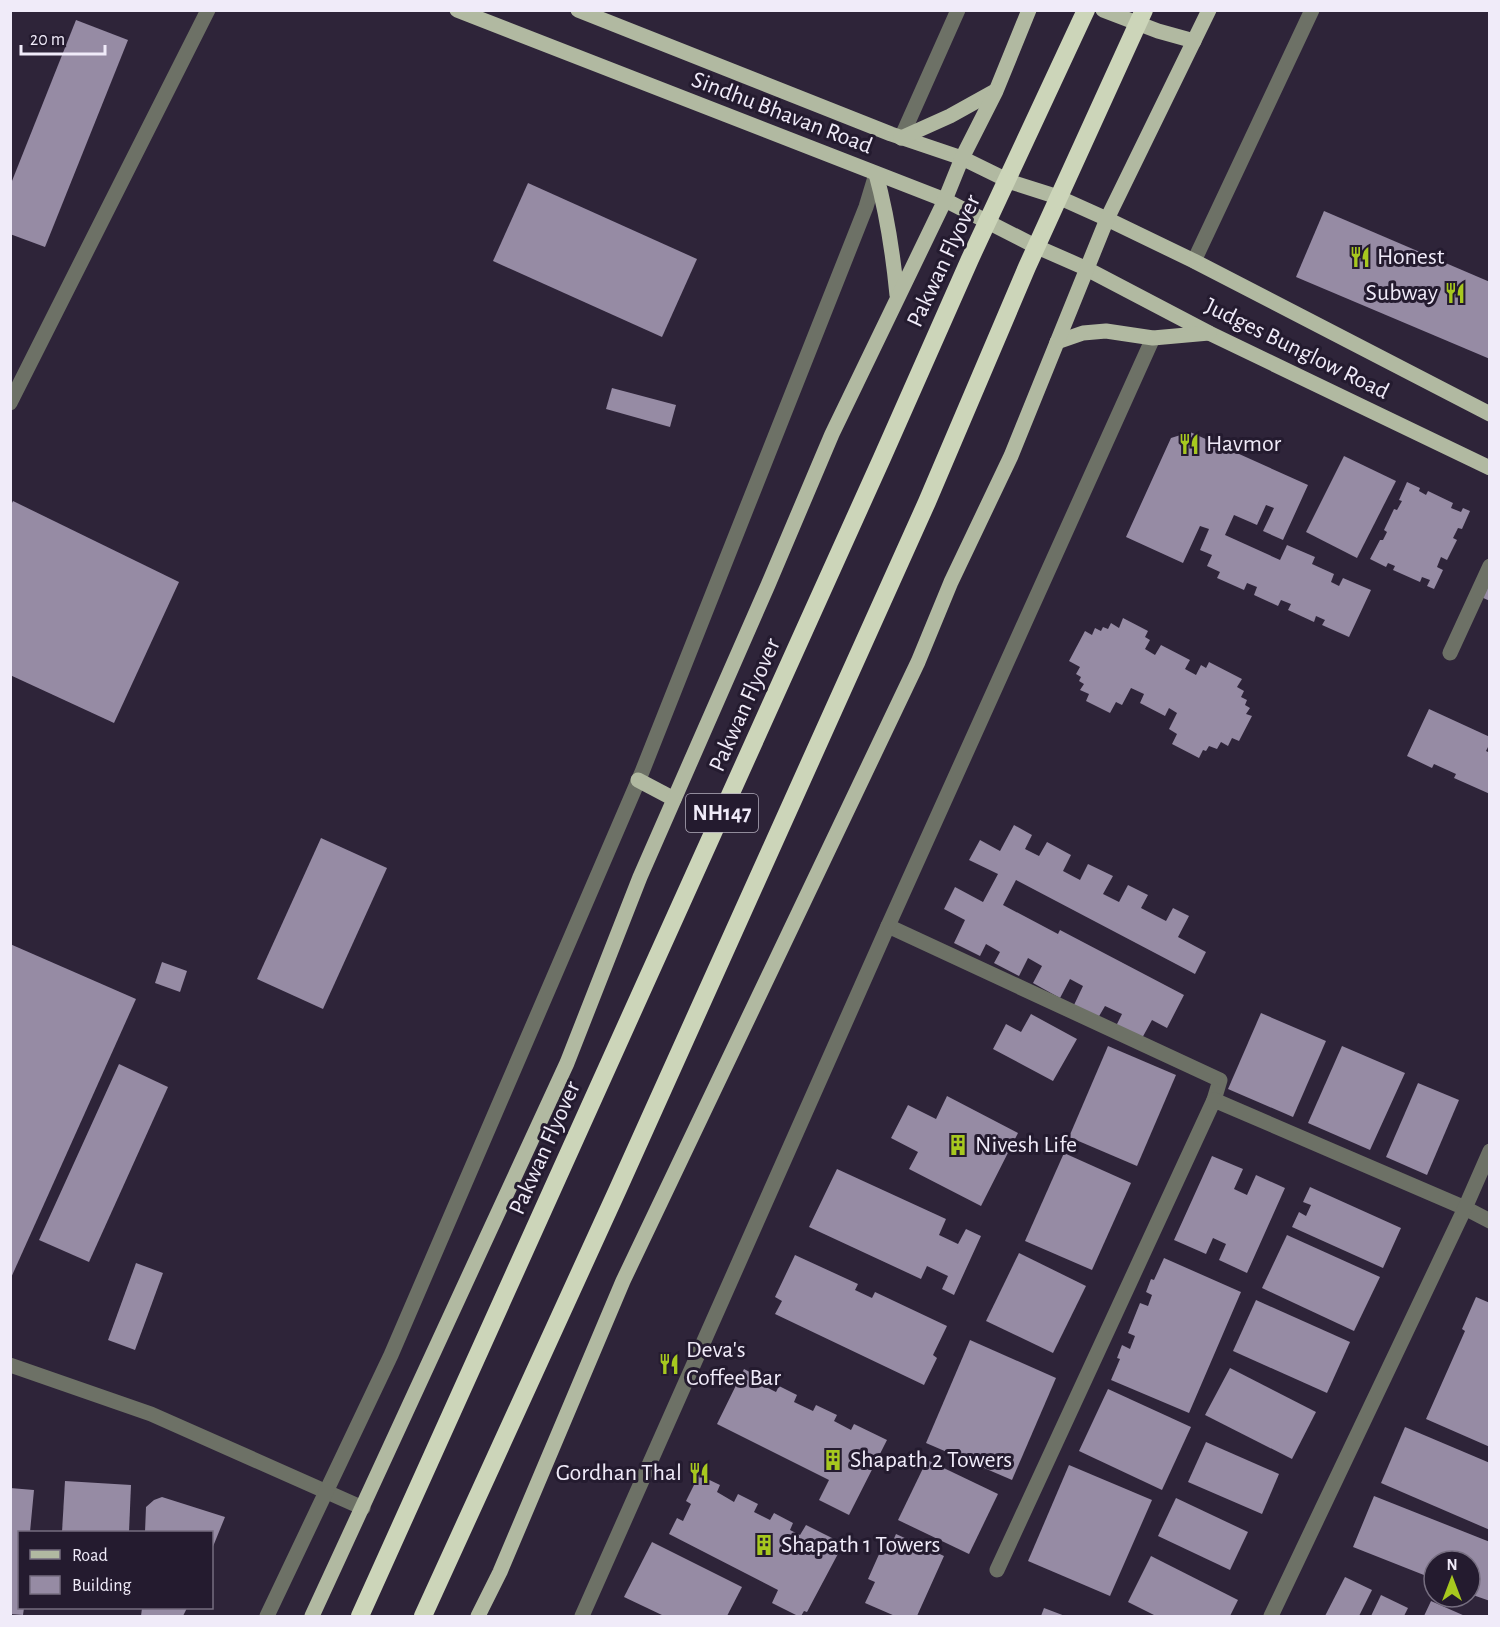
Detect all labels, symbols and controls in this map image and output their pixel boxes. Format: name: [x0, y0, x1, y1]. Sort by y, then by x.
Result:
scale bar: [21, 18, 105, 56]
text: 20 m: [30, 31, 65, 49]
street label: Sindhu Bhavan Road: [688, 67, 876, 159]
street label: Pakwan Flyover: [903, 191, 985, 331]
restaurant icon: Honest: [1348, 245, 1372, 269]
place label: Honest: [1377, 245, 1445, 269]
place label: Subway: [1366, 281, 1438, 305]
restaurant icon: Subway: [1443, 281, 1467, 305]
street label: Judges Bunglow Road: [1201, 294, 1393, 404]
restaurant icon: Havmor: [1177, 432, 1201, 456]
place label: Havmor: [1206, 432, 1282, 456]
street label: Pakwan Flyover: [705, 635, 785, 775]
road number: NH147: [686, 794, 758, 832]
street label: Pakwan Flyover: [505, 1078, 585, 1218]
building icon: Nivesh Life: [946, 1133, 970, 1157]
place label: Nivesh Life: [975, 1133, 1077, 1157]
place label: Deva's Coffee Bar: [686, 1338, 781, 1390]
restaurant icon: Deva's Coffee Bar: [657, 1352, 681, 1376]
building icon: Shapath 2 Towers: [821, 1448, 845, 1472]
place label: Shapath 2 Towers: [850, 1448, 1012, 1472]
place label: Gordhan Thal: [556, 1461, 682, 1485]
restaurant icon: Gordhan Thal: [687, 1461, 711, 1485]
legend: [18, 1531, 213, 1609]
building icon: Shapath 1 Towers: [752, 1533, 776, 1557]
place label: Shapath 1 Towers: [781, 1533, 940, 1557]
text: Road: [72, 1547, 108, 1565]
north arrow: [1422, 1549, 1482, 1609]
text: N: [1446, 1557, 1458, 1573]
text: Building: [72, 1577, 132, 1595]

